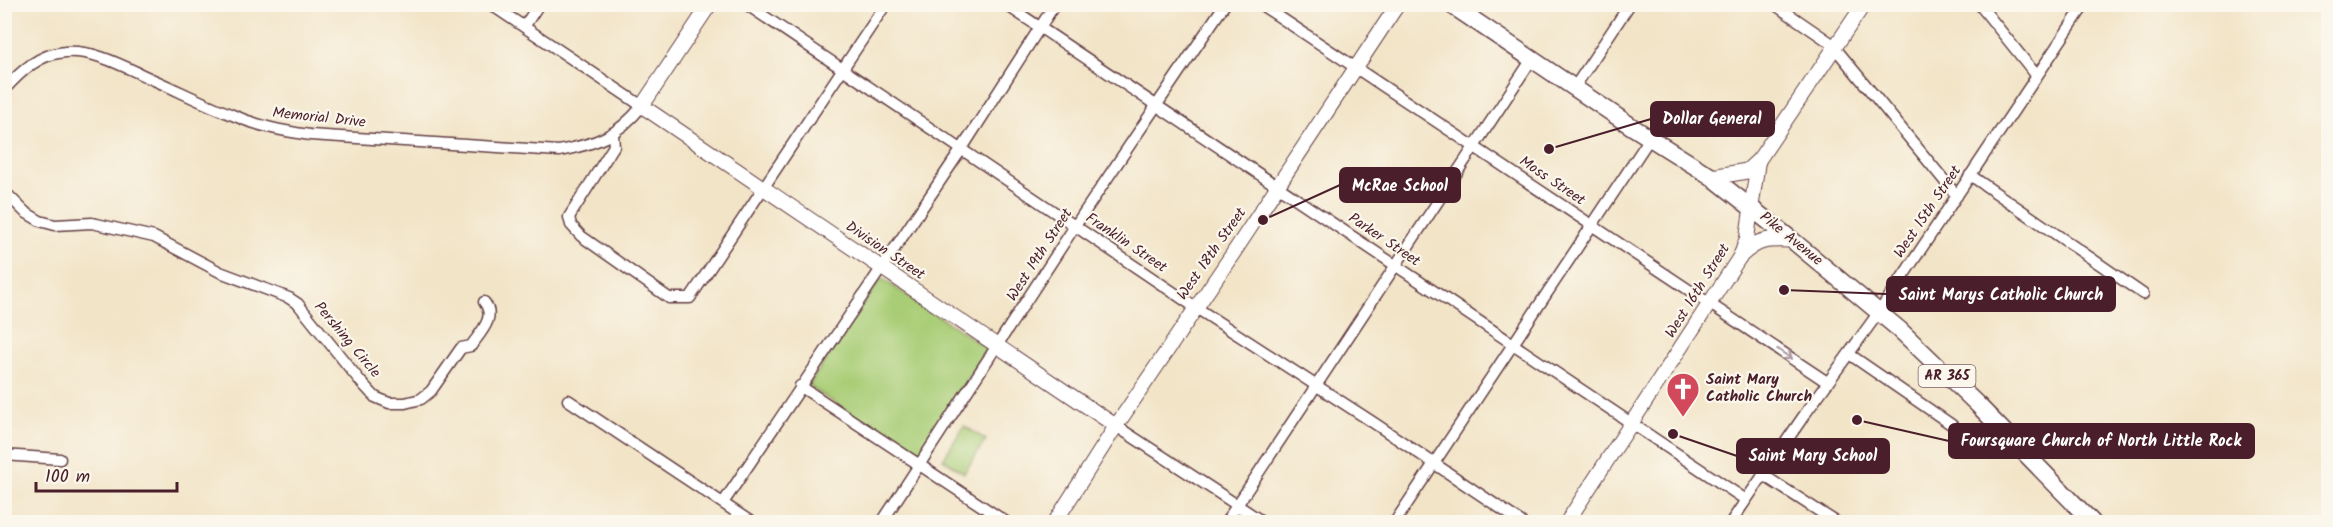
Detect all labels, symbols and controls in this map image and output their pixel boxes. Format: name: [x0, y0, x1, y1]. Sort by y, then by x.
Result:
street label: Memorial Drive: [271, 101, 367, 135]
callout: Dollar General: [1651, 102, 1774, 136]
text: Dollar General: [1663, 107, 1762, 132]
street label: Moss Street: [1514, 150, 1590, 212]
street label: West 15th Street: [1888, 161, 1968, 263]
callout: McRae School: [1340, 168, 1460, 202]
text: McRae School: [1352, 174, 1449, 199]
street label: West 18th Street: [1171, 203, 1253, 305]
street label: West 19th Street: [1001, 204, 1079, 306]
street label: Pike Avenue: [1754, 206, 1828, 272]
street label: Franklin Street: [1080, 207, 1172, 279]
street label: Parker Street: [1343, 207, 1425, 273]
street label: Division Street: [840, 215, 930, 287]
street label: West 16th Street: [1659, 239, 1737, 343]
callout: Saint Marys Catholic Church: [1887, 277, 2115, 311]
text: Saint Marys Catholic Church: [1899, 283, 2103, 308]
street label: Pershing Circle: [308, 296, 386, 384]
one-way arrow: [1777, 348, 1794, 361]
road number: AR 365: [1918, 365, 1976, 387]
place label: Saint Mary Catholic Church: [1706, 368, 1812, 409]
church icon: Saint Mary Catholic Church: [1665, 371, 1701, 418]
callout: Foursquare Church of North Little Rock: [1949, 424, 2254, 458]
text: Foursquare Church of North Little Rock: [1961, 429, 2242, 454]
callout: Saint Mary School: [1737, 439, 1889, 473]
text: Saint Mary School: [1749, 444, 1878, 469]
scale bar: [36, 455, 177, 493]
text: 100 m: [45, 463, 90, 492]

